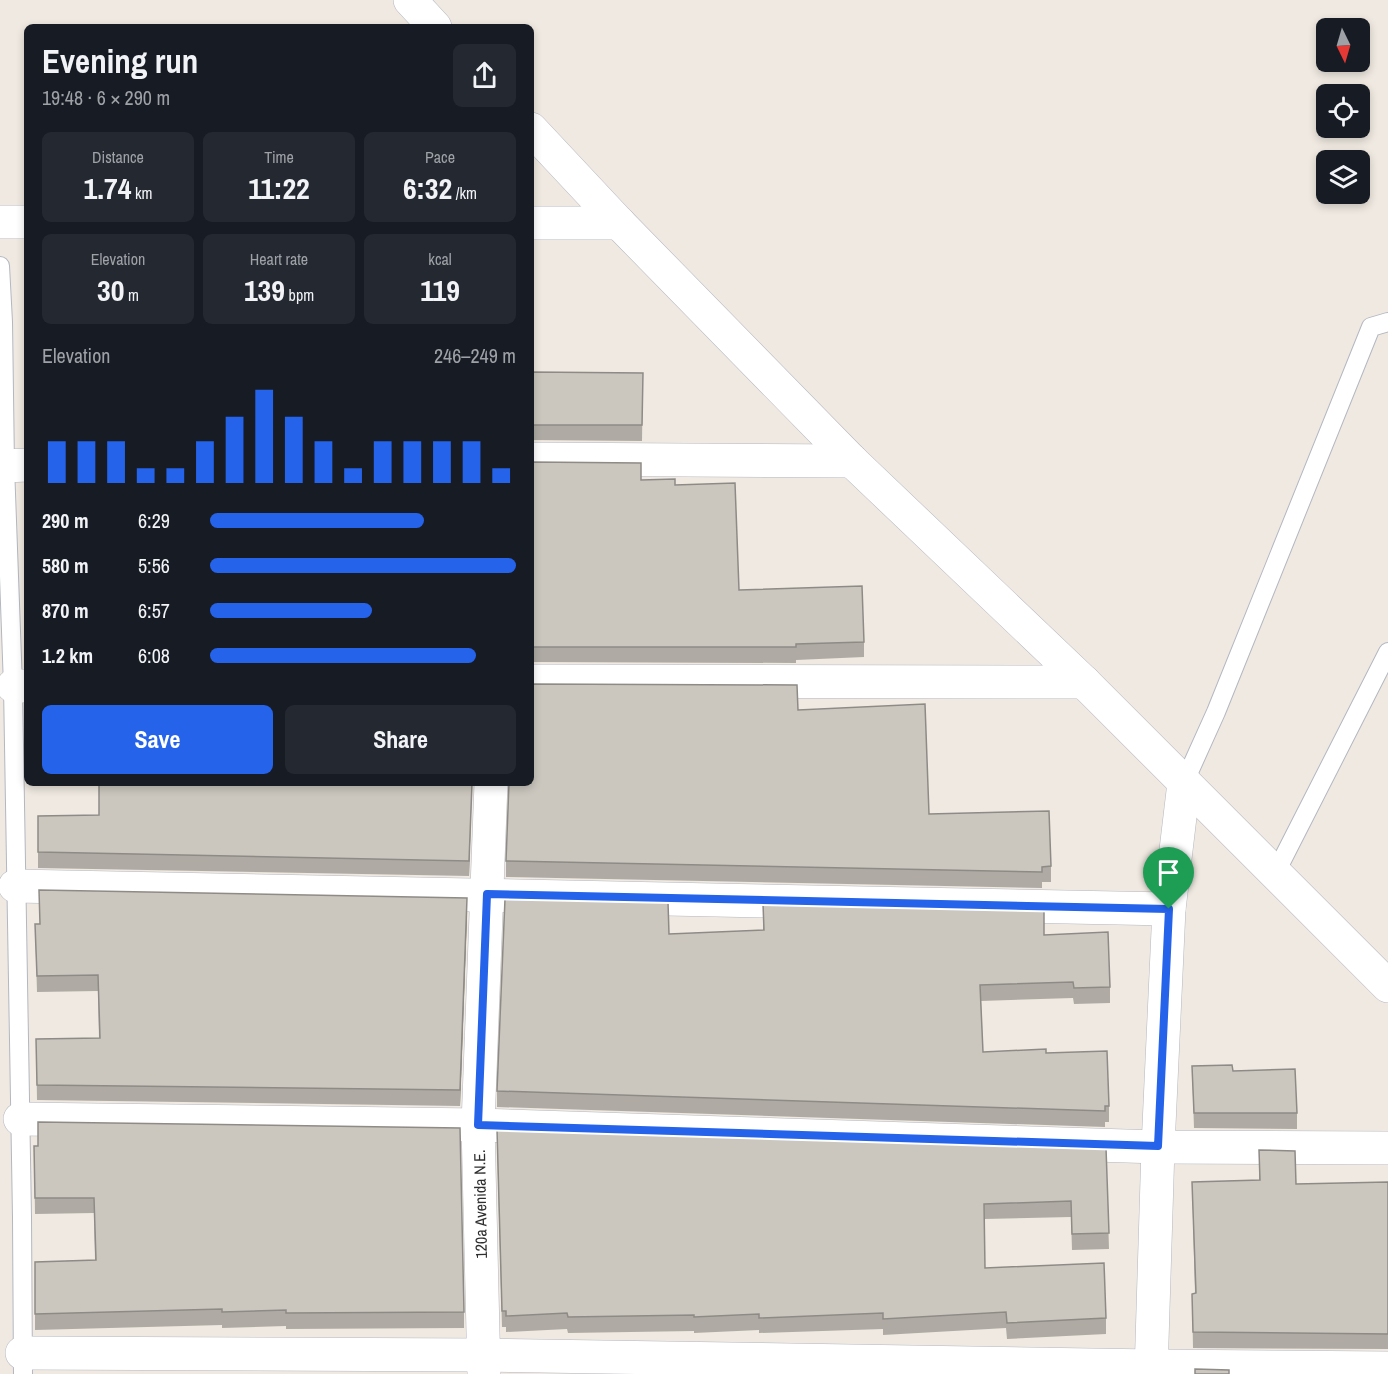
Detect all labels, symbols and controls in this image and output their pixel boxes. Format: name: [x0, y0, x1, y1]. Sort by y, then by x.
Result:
north arrow: [1316, 18, 1370, 72]
map controls: [1316, 18, 1370, 204]
text: Evening run: [42, 39, 198, 83]
button: share: [453, 44, 516, 107]
text: 19:48 · 6 × 290 m: [42, 84, 170, 111]
button: locate: [1316, 84, 1370, 138]
text: Distance: [92, 146, 144, 168]
text: Time: [264, 146, 294, 168]
text: Pace: [425, 146, 455, 168]
button: layers: [1316, 150, 1370, 204]
text: 1.74: [83, 168, 131, 208]
text: 11:22: [248, 168, 310, 208]
text: 6:32: [403, 168, 452, 208]
text: km: [131, 182, 153, 204]
text: /km: [452, 182, 477, 204]
text: Elevation: [91, 248, 145, 270]
text: Heart rate: [250, 248, 308, 270]
text: kcal: [428, 248, 452, 270]
text: 30: [97, 270, 124, 310]
text: 139: [244, 270, 285, 310]
text: 119: [420, 270, 460, 310]
text: m: [124, 284, 139, 306]
text: bpm: [285, 284, 314, 306]
text: Elevation: [42, 342, 110, 369]
text: 246–249 m: [434, 342, 516, 369]
text: 290 m: [42, 507, 89, 534]
text: 6:29: [138, 507, 170, 534]
text: 580 m: [42, 552, 89, 579]
text: 5:56: [138, 552, 170, 579]
text: 870 m: [42, 597, 89, 624]
text: 6:57: [138, 597, 170, 624]
text: 1.2 km: [42, 642, 93, 669]
text: 6:08: [138, 642, 170, 669]
button: Save: [42, 705, 273, 774]
button: Share: [285, 705, 516, 774]
pin: [1143, 847, 1194, 909]
icon: arrive: [1152, 856, 1185, 889]
street label: 120a Avenida N.E.: [468, 1149, 492, 1259]

